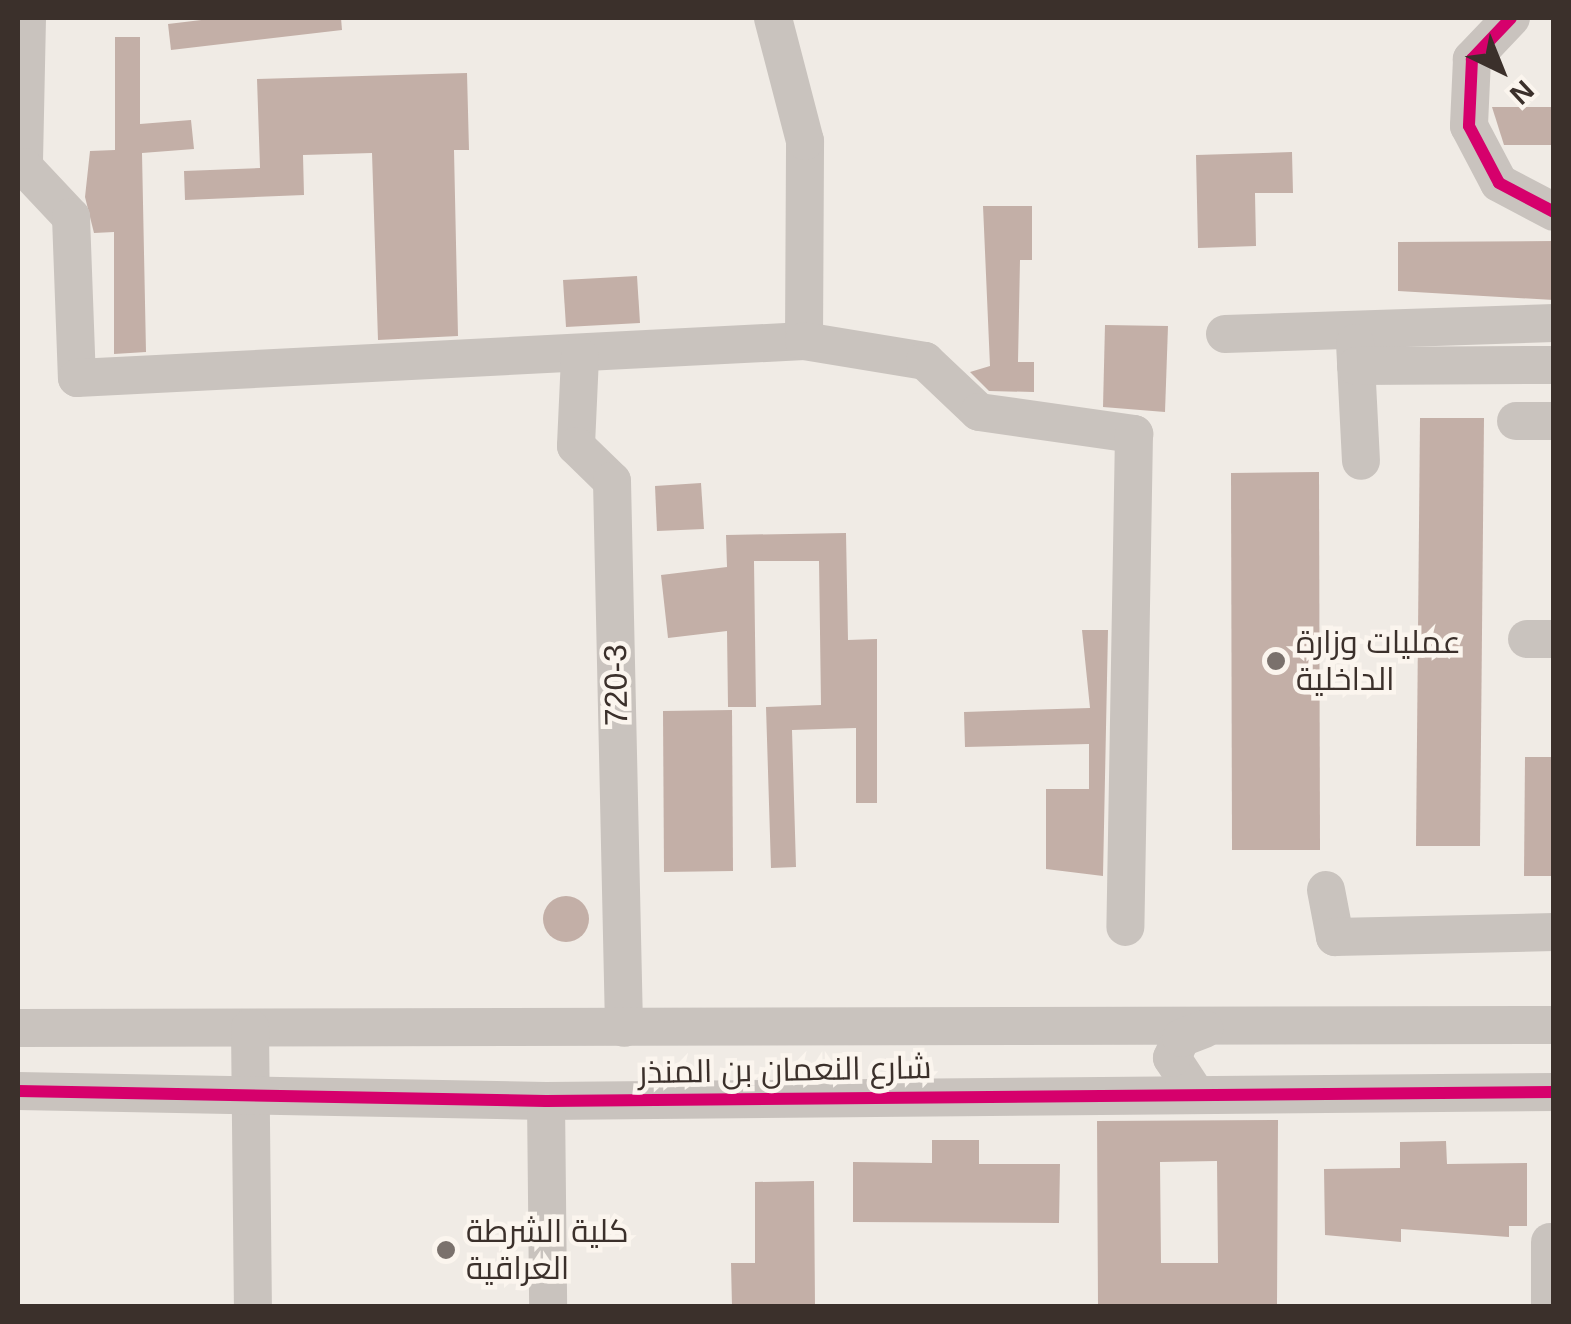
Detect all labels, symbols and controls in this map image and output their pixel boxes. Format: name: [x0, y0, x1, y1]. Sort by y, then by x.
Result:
north arrow: [1451, 20, 1551, 120]
text: N: [1504, 74, 1540, 111]
place label: عمليات وزارة الداخلية: [1296, 624, 1461, 699]
street label: 720-3: [596, 644, 636, 726]
marker: عمليات وزارة الداخلية: [1265, 650, 1287, 672]
street label: شارع النعمان بن المنذر: [638, 1048, 932, 1092]
place label: كلية الشرطة العراقية: [466, 1213, 629, 1288]
marker: كلية الشرطة العراقية: [435, 1239, 457, 1261]

